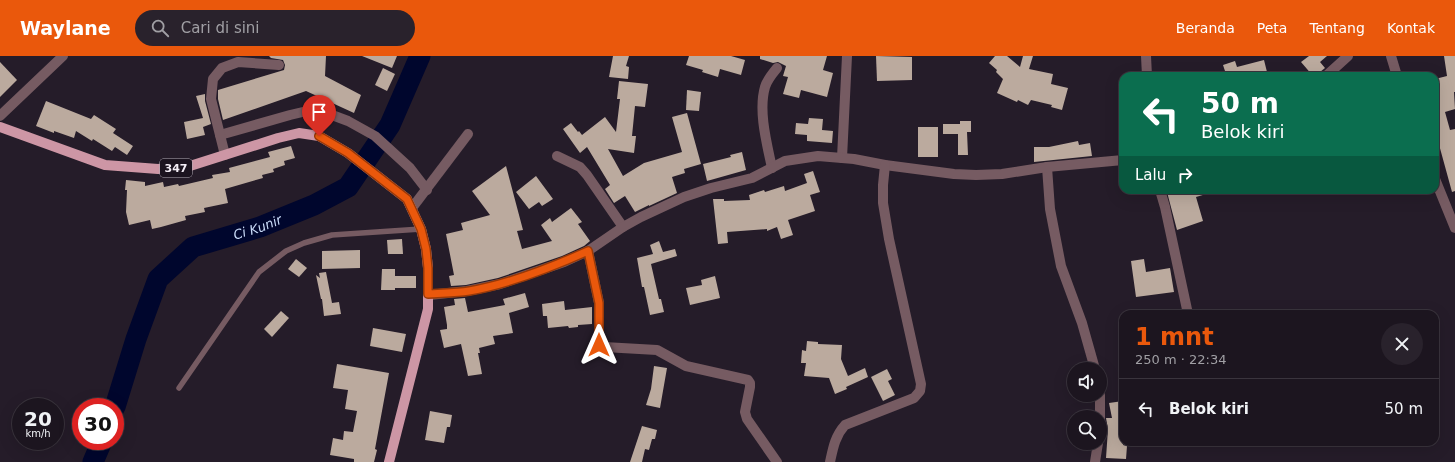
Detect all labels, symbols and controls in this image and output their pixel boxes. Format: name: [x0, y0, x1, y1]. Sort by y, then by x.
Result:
search box: [135, 10, 415, 46]
text: Waylane: [20, 17, 111, 39]
icon: search: [149, 17, 171, 39]
text: Cari di sini: [181, 19, 260, 37]
text: Beranda: [1176, 20, 1235, 36]
text: Peta: [1257, 20, 1287, 36]
text: Tentang: [1309, 20, 1365, 36]
text: Kontak: [1387, 20, 1435, 36]
text: 50 m: [1201, 87, 1279, 120]
icon: left: [1135, 88, 1187, 140]
pin: [302, 95, 336, 136]
icon: arrive: [308, 101, 330, 123]
text: Belok kiri: [1201, 121, 1284, 142]
road number: 347: [160, 159, 192, 177]
icon: right: [1174, 164, 1196, 186]
text: Lalu: [1135, 166, 1166, 184]
water label: Ci Kunir: [231, 211, 285, 242]
text: 1 mnt: [1135, 323, 1214, 351]
button: close: [1381, 323, 1423, 365]
position arrow: [578, 324, 620, 366]
text: 250 m · 22:34: [1135, 352, 1226, 367]
map controls: [1067, 362, 1107, 450]
button: sound: [1067, 362, 1107, 402]
speed limit sign: 30: [72, 398, 124, 450]
icon: left: [1135, 398, 1157, 420]
text: Belok kiri: [1169, 400, 1249, 418]
text: 50 m: [1385, 400, 1423, 418]
text: 20: [24, 407, 52, 431]
button: search: [1067, 410, 1107, 450]
text: km/h: [25, 428, 51, 439]

